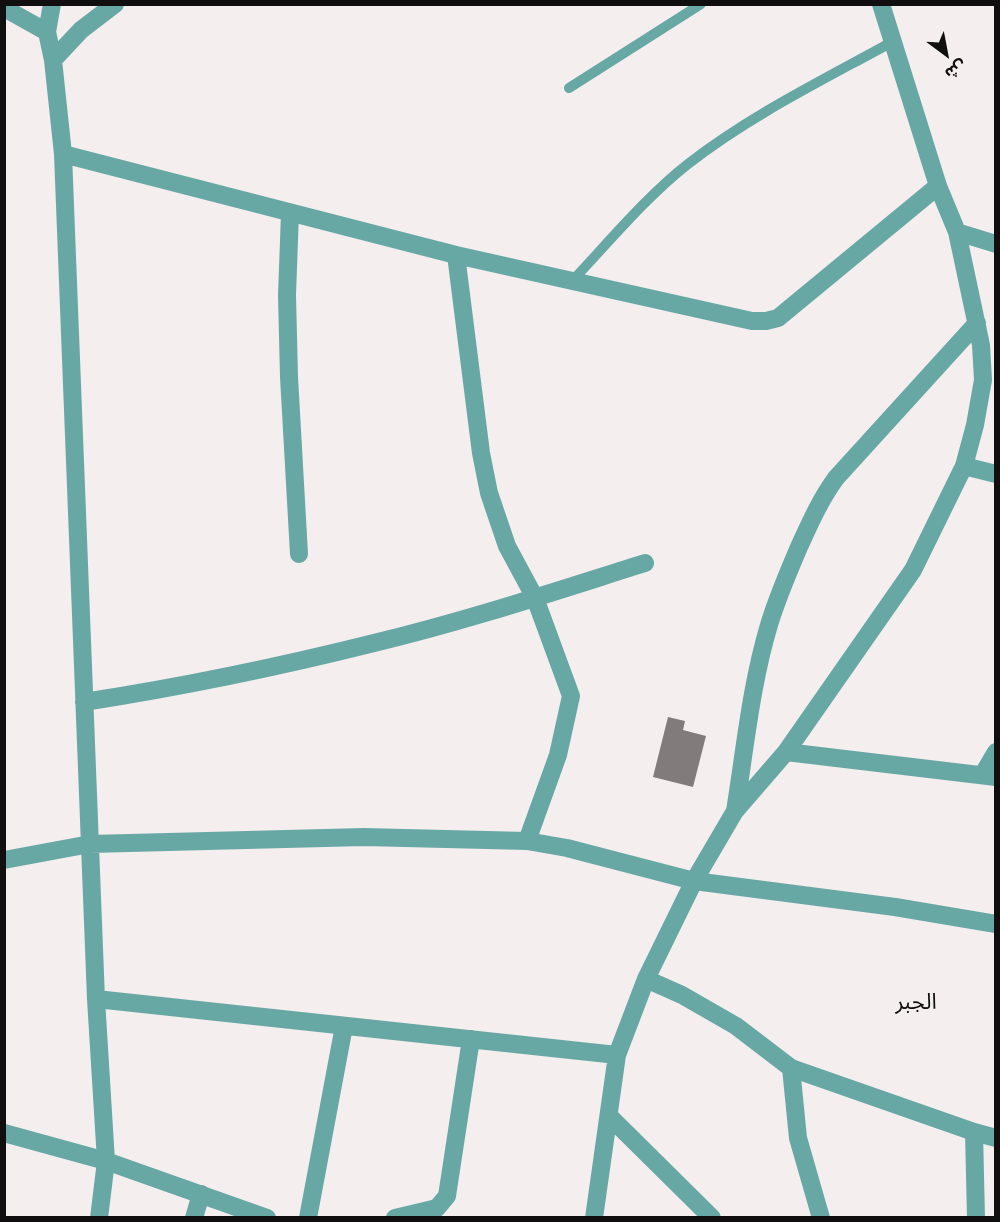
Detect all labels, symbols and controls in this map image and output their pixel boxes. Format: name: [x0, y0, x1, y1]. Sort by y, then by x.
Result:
north arrow: [916, 24, 976, 84]
text: ش: [940, 54, 971, 85]
district label: الجبر: [895, 990, 937, 1016]

